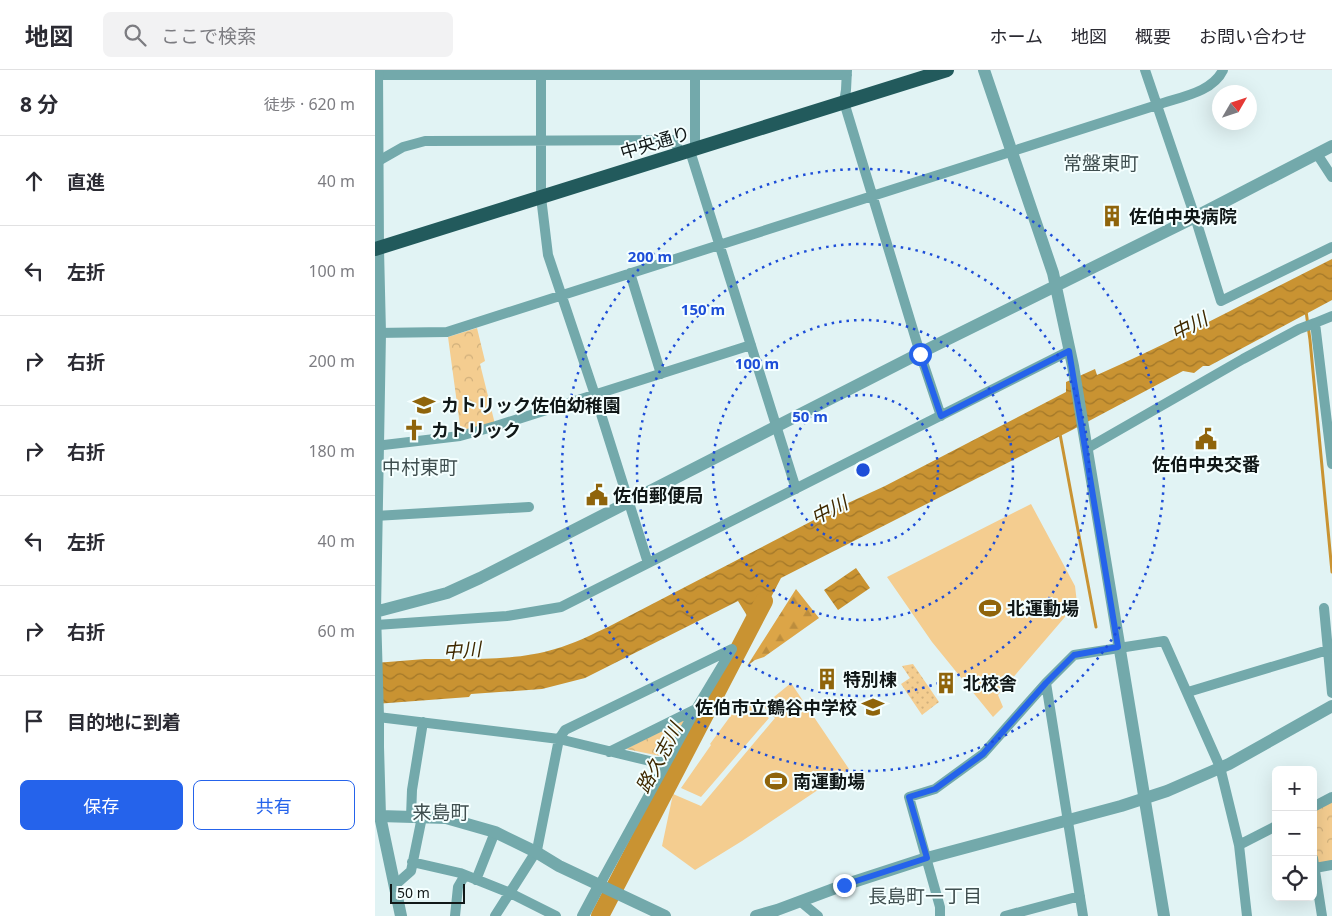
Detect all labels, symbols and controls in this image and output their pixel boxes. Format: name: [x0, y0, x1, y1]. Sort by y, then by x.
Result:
search box: [103, 12, 453, 57]
text: 地図: [25, 19, 73, 52]
icon: search: [121, 21, 149, 49]
text: ここで検索: [161, 23, 256, 49]
text: ホーム: [990, 24, 1043, 48]
text: 地図: [1071, 24, 1107, 48]
text: 概要: [1135, 24, 1171, 48]
text: お問い合わせ: [1199, 24, 1307, 48]
north arrow: [1212, 85, 1257, 130]
text: 8 分: [20, 90, 58, 118]
text: 徒歩 · 620 m: [264, 93, 355, 115]
street label: 中央通り: [617, 120, 693, 164]
district label: 常盤東町: [1063, 150, 1139, 176]
icon: ahead: [20, 167, 48, 195]
text: 直進: [67, 169, 105, 195]
text: 40 m: [318, 170, 355, 192]
building icon: 佐伯中央病院: [1099, 203, 1125, 229]
place label: 佐伯中央病院: [1129, 204, 1237, 228]
text: 200 m: [628, 246, 672, 266]
icon: left: [20, 257, 48, 285]
text: 左折: [67, 259, 105, 285]
text: 100 m: [308, 260, 355, 282]
text: 150 m: [681, 299, 725, 319]
water label: 中川: [1166, 305, 1214, 346]
route start: [909, 343, 932, 366]
icon: right: [20, 347, 48, 375]
text: 右折: [67, 349, 105, 375]
text: 200 m: [308, 350, 355, 372]
text: 100 m: [735, 353, 779, 373]
school or university icon: カトリック佐伯幼稚園: [411, 392, 437, 418]
place label: カトリック佐伯幼稚園: [441, 393, 621, 417]
text: 50 m: [792, 406, 828, 426]
church icon: カトリック: [401, 417, 427, 443]
place label: カトリック: [431, 418, 521, 442]
public building icon: 佐伯中央交番: [1193, 426, 1219, 452]
icon: right: [20, 437, 48, 465]
text: 右折: [67, 439, 105, 465]
text: 180 m: [308, 440, 355, 462]
place label: 佐伯中央交番: [1152, 452, 1260, 476]
district label: 中村東町: [382, 454, 458, 480]
centre of rings: [854, 461, 872, 479]
public building icon: 佐伯郵便局: [584, 482, 610, 508]
place label: 佐伯郵便局: [613, 483, 703, 507]
water label: 中川: [806, 489, 854, 530]
icon: left: [20, 527, 48, 555]
text: 左折: [67, 529, 105, 555]
text: 40 m: [318, 530, 355, 552]
sports icon: 北運動場: [977, 595, 1003, 621]
place label: 北運動場: [1007, 596, 1079, 620]
icon: right: [20, 617, 48, 645]
text: 右折: [67, 619, 105, 645]
text: 60 m: [318, 620, 355, 642]
water label: 中川: [442, 636, 484, 664]
building icon: 特別棟: [814, 666, 840, 692]
place label: 特別棟: [843, 667, 897, 691]
building icon: 北校舎: [933, 670, 959, 696]
place label: 北校舎: [963, 671, 1017, 695]
school or university icon: 佐伯市立鶴谷中学校: [860, 694, 886, 720]
place label: 佐伯市立鶴谷中学校: [695, 695, 857, 719]
icon: arrive: [20, 707, 48, 735]
text: 目的地に到着: [67, 709, 181, 735]
water label: 路久志川: [630, 717, 689, 798]
map controls: [1272, 766, 1317, 901]
button: +: [1272, 766, 1317, 811]
sports icon: 南運動場: [763, 768, 789, 794]
place label: 南運動場: [793, 769, 865, 793]
button: 保存: [20, 780, 183, 830]
button: 共有: [193, 780, 355, 830]
district label: 来島町: [412, 799, 470, 825]
button: −: [1272, 811, 1317, 856]
button: locate: [1272, 856, 1317, 901]
route end: [833, 874, 856, 897]
scale bar: [390, 881, 465, 904]
text: 50 m: [397, 883, 430, 902]
district label: 長島町一丁目: [868, 883, 982, 909]

